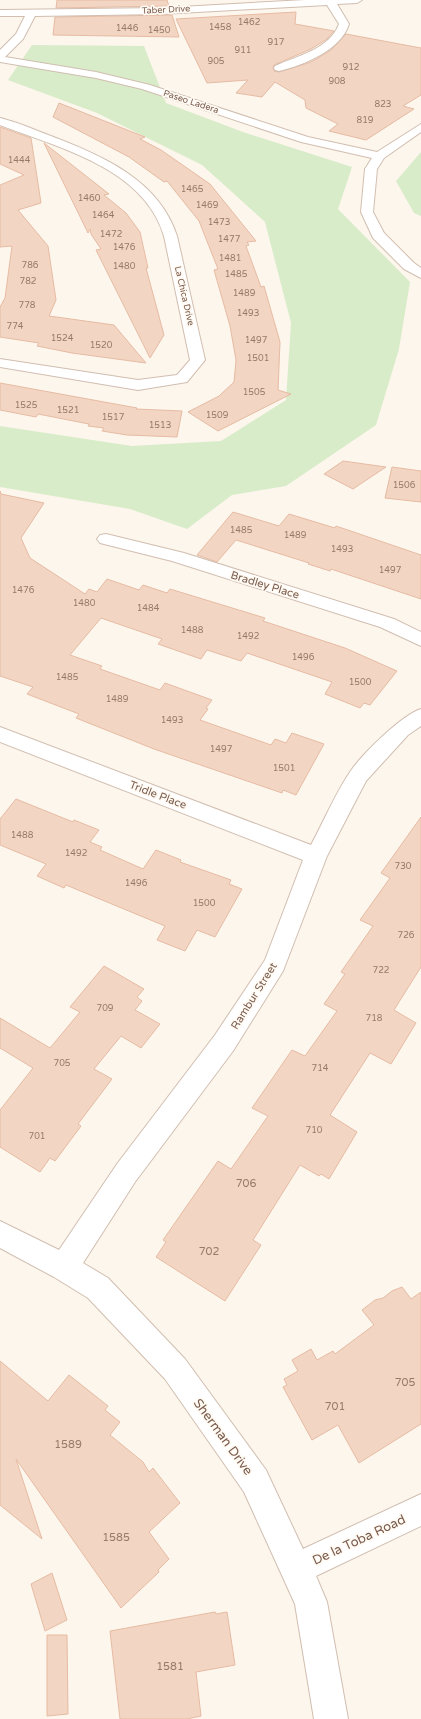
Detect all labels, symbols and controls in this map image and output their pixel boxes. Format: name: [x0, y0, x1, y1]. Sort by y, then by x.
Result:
street label: Taber Drive: [141, 3, 191, 17]
house number: 1462: [238, 17, 260, 28]
house number: 1458: [209, 22, 232, 33]
house number: 1446: [116, 23, 139, 34]
house number: 1450: [148, 25, 171, 36]
house number: 917: [268, 37, 285, 48]
house number: 911: [235, 45, 251, 56]
house number: 905: [208, 56, 225, 67]
house number: 912: [343, 62, 359, 73]
house number: 908: [329, 76, 346, 87]
street label: Paseo Ladera: [162, 88, 220, 116]
house number: 823: [375, 99, 391, 110]
house number: 819: [357, 115, 374, 126]
house number: 1444: [8, 155, 31, 166]
house number: 1465: [181, 184, 204, 195]
house number: 1460: [78, 193, 101, 204]
house number: 1469: [196, 200, 219, 211]
house number: 1464: [92, 210, 115, 221]
house number: 1473: [208, 217, 230, 228]
house number: 1472: [100, 229, 122, 240]
house number: 1477: [218, 234, 241, 245]
house number: 1476: [113, 242, 136, 253]
house number: 1481: [219, 253, 241, 264]
house number: 786: [22, 260, 39, 271]
house number: 1480: [113, 261, 136, 272]
street label: La Chica Drive: [172, 265, 196, 327]
house number: 1485: [225, 269, 248, 280]
house number: 782: [20, 276, 36, 287]
house number: 1489: [233, 288, 256, 299]
house number: 778: [19, 300, 36, 311]
house number: 1493: [237, 308, 259, 319]
house number: 774: [7, 321, 24, 332]
house number: 1524: [51, 333, 74, 344]
house number: 1497: [245, 335, 268, 346]
house number: 1520: [90, 340, 113, 351]
house number: 1501: [247, 353, 269, 364]
house number: 1505: [243, 387, 266, 398]
house number: 1525: [15, 400, 38, 411]
house number: 1521: [57, 405, 79, 416]
house number: 1509: [206, 410, 229, 421]
house number: 1517: [102, 412, 125, 423]
house number: 1513: [149, 420, 171, 431]
house number: 1506: [393, 480, 416, 491]
house number: 1485: [230, 525, 253, 536]
house number: 1489: [284, 530, 307, 541]
house number: 1493: [331, 544, 353, 555]
house number: 1497: [379, 565, 402, 576]
street label: Bradley Place: [229, 568, 301, 602]
house number: 1476: [12, 585, 35, 596]
house number: 1480: [73, 598, 96, 609]
house number: 1484: [137, 603, 160, 614]
house number: 1488: [181, 625, 204, 636]
house number: 1492: [237, 631, 259, 642]
house number: 1496: [292, 652, 315, 663]
house number: 1485: [56, 672, 79, 683]
house number: 1500: [349, 677, 372, 688]
house number: 1489: [106, 694, 129, 705]
house number: 1493: [161, 715, 183, 726]
house number: 1497: [210, 744, 233, 755]
house number: 1501: [273, 763, 295, 774]
street label: Tridle Place: [128, 778, 188, 812]
house number: 1488: [11, 830, 34, 841]
house number: 1492: [65, 848, 87, 859]
house number: 730: [395, 861, 412, 872]
house number: 1496: [125, 878, 148, 889]
house number: 1500: [193, 898, 216, 909]
house number: 726: [398, 930, 415, 941]
street label: Rambur Street: [228, 960, 280, 1032]
house number: 722: [373, 965, 389, 976]
house number: 709: [97, 1003, 114, 1014]
house number: 718: [366, 1013, 383, 1024]
house number: 705: [54, 1058, 71, 1069]
house number: 714: [312, 1063, 329, 1074]
house number: 710: [306, 1125, 323, 1136]
house number: 701: [29, 1131, 45, 1142]
house number: 706: [236, 1177, 256, 1190]
house number: 702: [199, 1245, 219, 1258]
house number: 705: [395, 1376, 415, 1389]
street label: Sherman Drive: [190, 1396, 256, 1478]
house number: 701: [325, 1400, 345, 1413]
house number: 1589: [54, 1438, 82, 1451]
street label: De la Toba Road: [310, 1511, 408, 1569]
house number: 1585: [102, 1531, 130, 1544]
house number: 1581: [156, 1660, 184, 1673]

